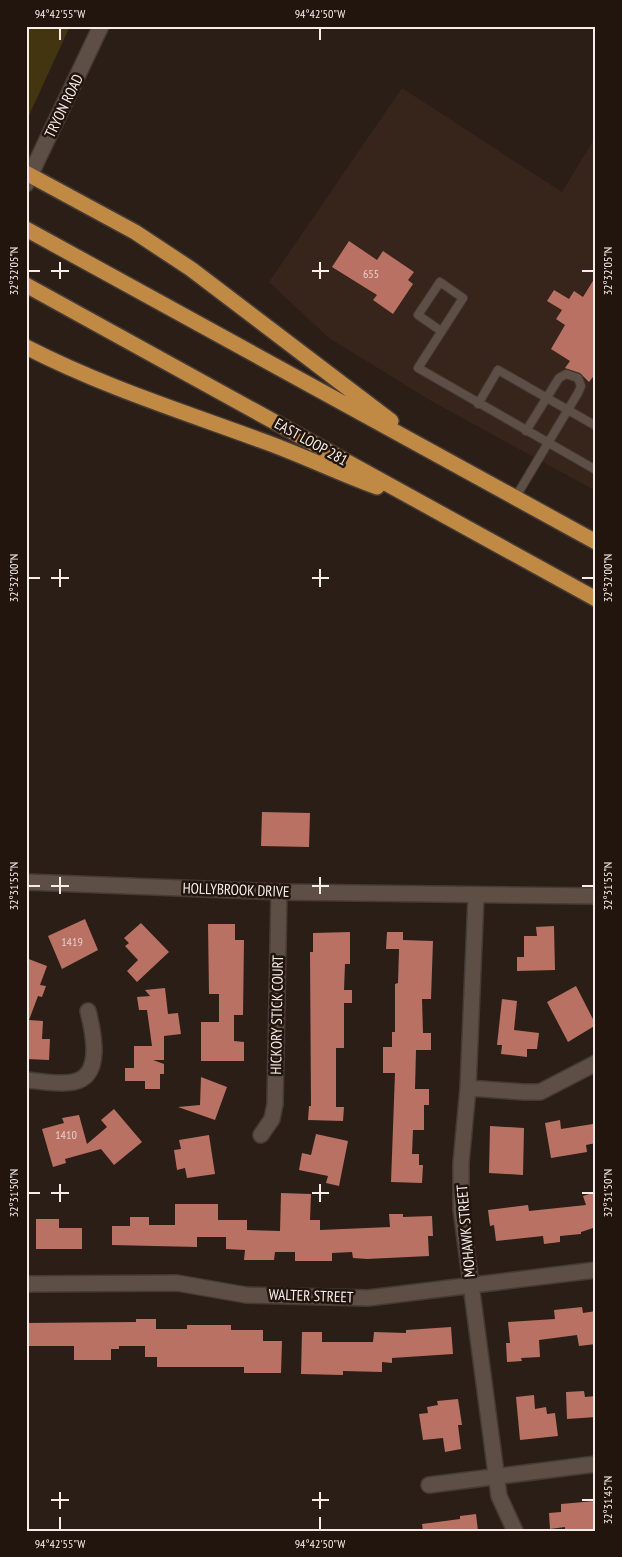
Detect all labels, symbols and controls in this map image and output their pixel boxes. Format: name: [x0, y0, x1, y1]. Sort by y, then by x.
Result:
text: 94°42'55"W: [35, 6, 85, 21]
text: 94°42'50"W: [295, 6, 345, 21]
street label: TRYON ROAD: [40, 71, 87, 141]
text: 32°32'05"N: [6, 247, 21, 295]
text: 32°32'05"N: [600, 247, 615, 295]
house number: 655: [363, 266, 379, 281]
street label: EAST LOOP 281: [271, 414, 351, 469]
text: 32°32'00"N: [6, 554, 21, 602]
text: 32°32'00"N: [600, 554, 615, 602]
text: 32°31'55"N: [6, 862, 21, 910]
text: 32°31'55"N: [600, 862, 615, 910]
street label: HOLLYBROOK DRIVE: [182, 878, 290, 901]
house number: 1419: [61, 934, 83, 949]
street label: HICKORY STICK COURT: [266, 955, 287, 1075]
house number: 1410: [55, 1127, 77, 1142]
text: 32°31'50"N: [6, 1169, 21, 1217]
text: 32°31'50"N: [600, 1169, 615, 1217]
street label: MOHAWK STREET: [452, 1184, 479, 1278]
street label: WALTER STREET: [268, 1285, 354, 1306]
text: 32°31'45"N: [600, 1476, 615, 1524]
text: 94°42'55"W: [35, 1536, 85, 1551]
text: 94°42'50"W: [295, 1536, 345, 1551]

